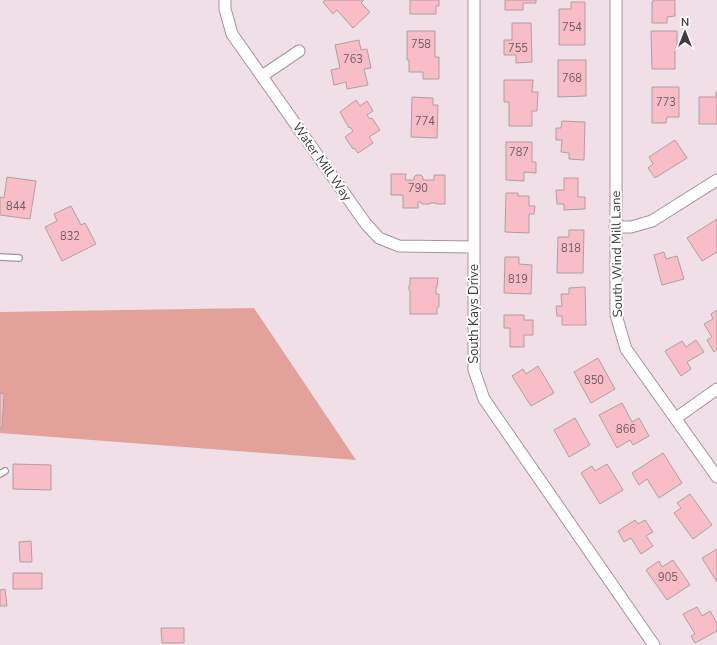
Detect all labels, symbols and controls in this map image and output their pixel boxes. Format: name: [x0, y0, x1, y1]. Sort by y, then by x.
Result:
north arrow: [665, 12, 705, 52]
text: N: [681, 15, 689, 30]
house number: 754: [562, 20, 582, 35]
house number: 758: [411, 37, 431, 52]
house number: 755: [508, 41, 528, 56]
house number: 763: [343, 52, 363, 67]
house number: 768: [562, 71, 582, 86]
house number: 773: [656, 95, 676, 110]
house number: 774: [415, 114, 435, 129]
street label: Water Mill Way: [288, 119, 356, 205]
house number: 787: [509, 145, 529, 160]
house number: 790: [408, 181, 428, 196]
street label: South Wind Mill Lane: [607, 190, 627, 318]
house number: 844: [6, 199, 26, 214]
house number: 832: [60, 229, 80, 244]
house number: 818: [561, 241, 581, 256]
street label: South Kays Drive: [465, 264, 483, 364]
house number: 819: [508, 272, 528, 287]
house number: 850: [584, 373, 604, 388]
house number: 866: [616, 422, 636, 437]
house number: 905: [658, 570, 678, 585]

